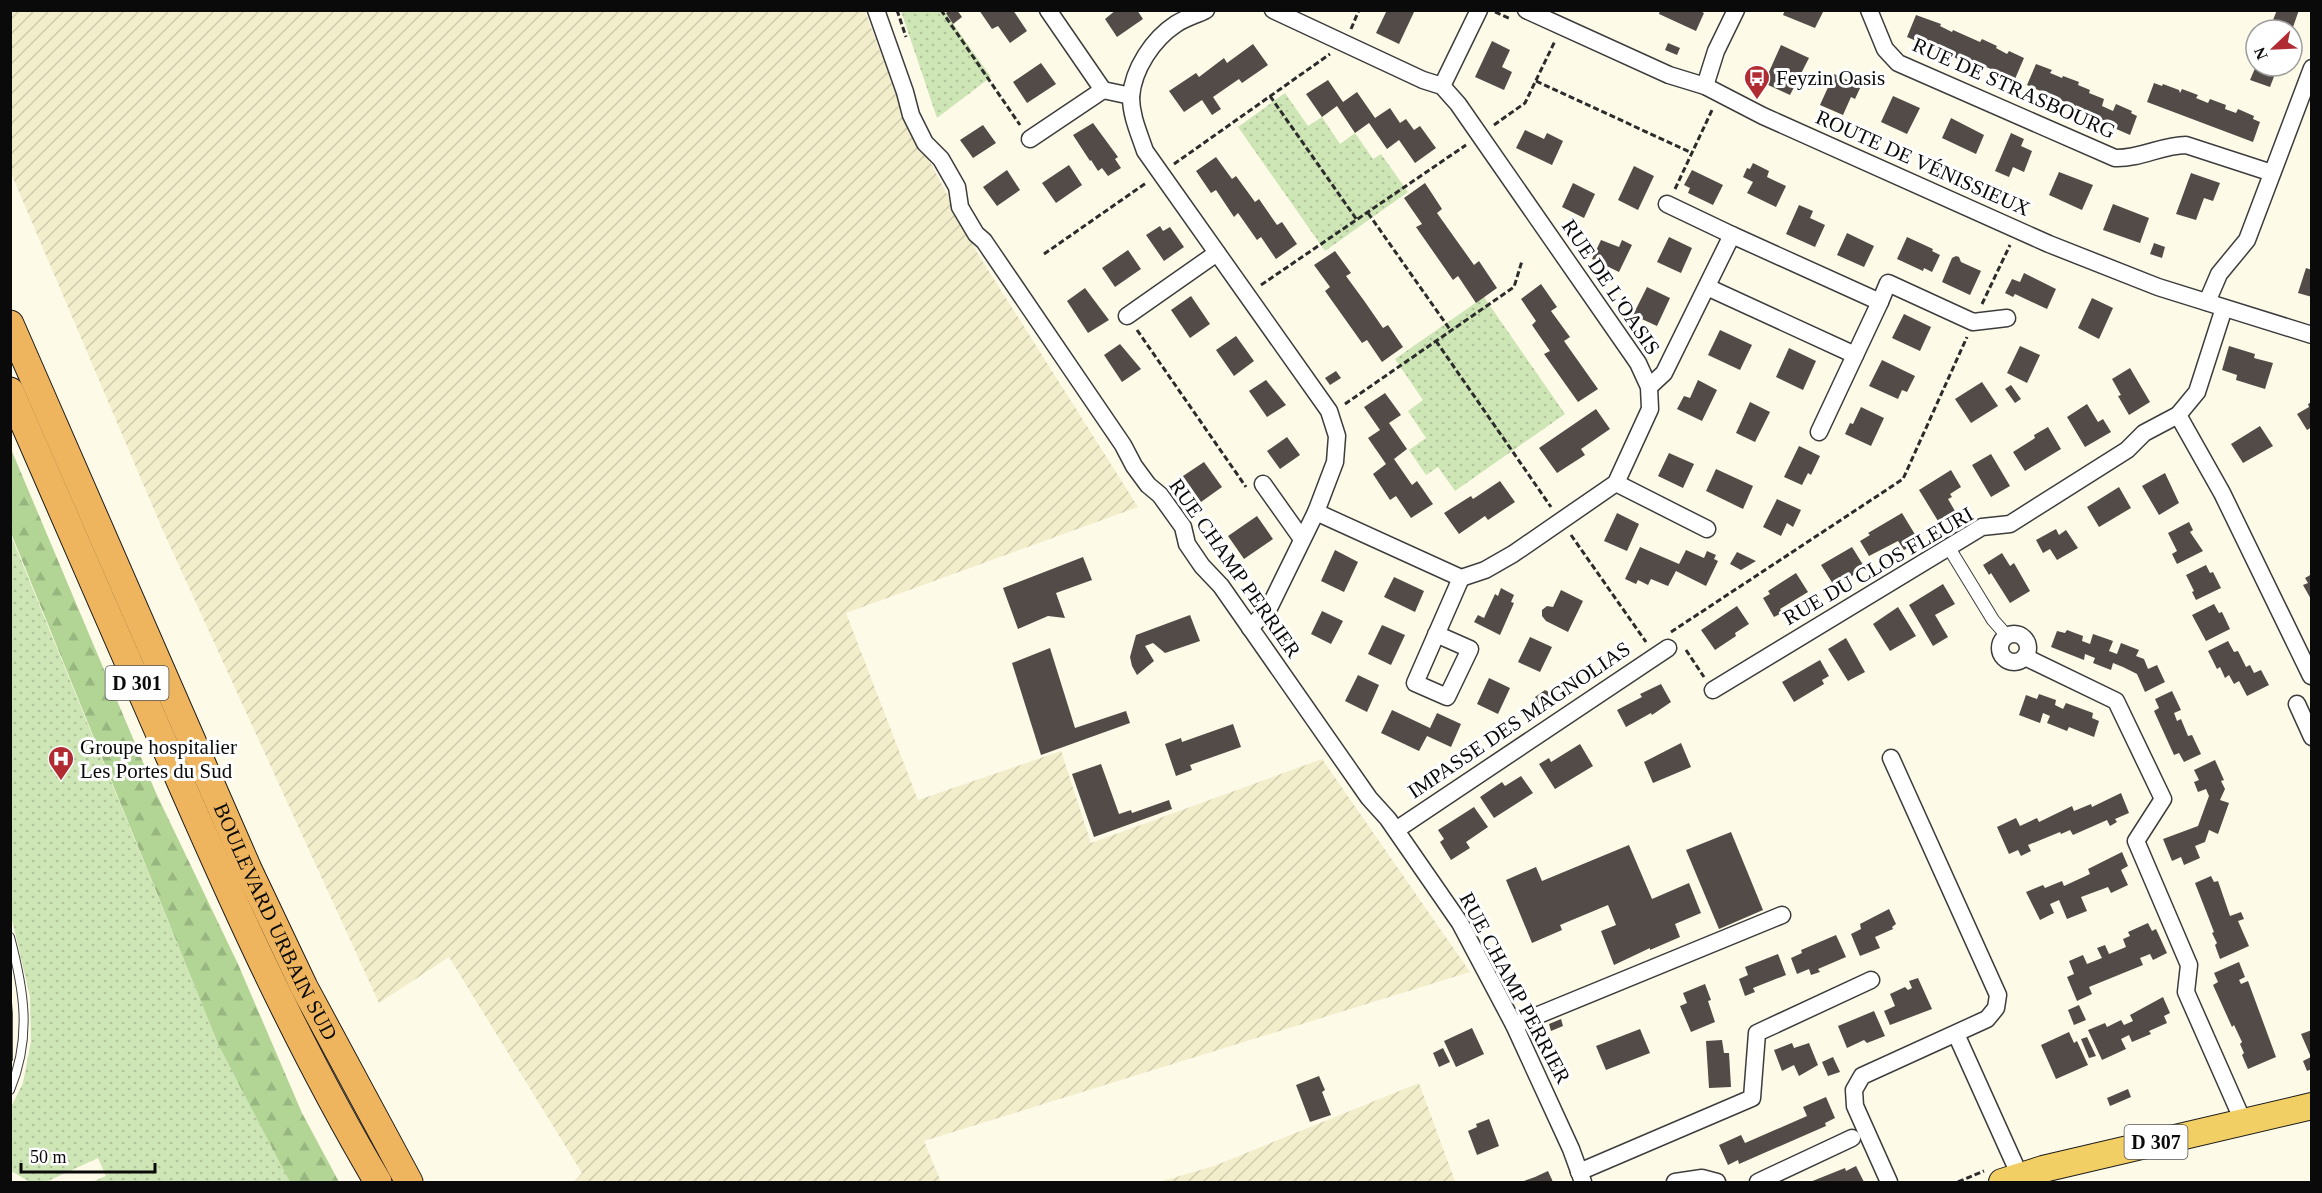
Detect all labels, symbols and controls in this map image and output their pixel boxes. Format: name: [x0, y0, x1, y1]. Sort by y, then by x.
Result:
north arrow: [2244, 18, 2304, 78]
street label: RUE DE STRASBOURG: [1909, 32, 2119, 144]
text: N: [2250, 45, 2271, 62]
bus stop icon: Feyzin Oasis: [1742, 63, 1772, 101]
place label: Feyzin Oasis: [1776, 66, 1885, 90]
street label: ROUTE DE VÉNISSIEUX: [1812, 105, 2034, 221]
street label: RUE DE L'OASIS: [1557, 215, 1665, 359]
street label: RUE CHAMP PERRIER: [1164, 474, 1306, 662]
street label: RUE DU CLOS FLEURI: [1779, 502, 1977, 630]
street label: IMPASSE DES MAGNOLIAS: [1403, 637, 1635, 803]
road number: D 301: [106, 666, 168, 700]
place label: Groupe hospitalier Les Portes du Sud: [80, 735, 237, 783]
hospital icon: Groupe hospitalier Les Portes du Sud: [46, 744, 76, 782]
street label: BOULEVARD URBAIN SUD: [209, 799, 342, 1044]
street label: RUE CHAMP PERRIER: [1454, 888, 1576, 1088]
road number: D 307: [2124, 1125, 2188, 1159]
scale bar: [21, 1136, 154, 1174]
text: 50 m: [30, 1147, 67, 1167]

